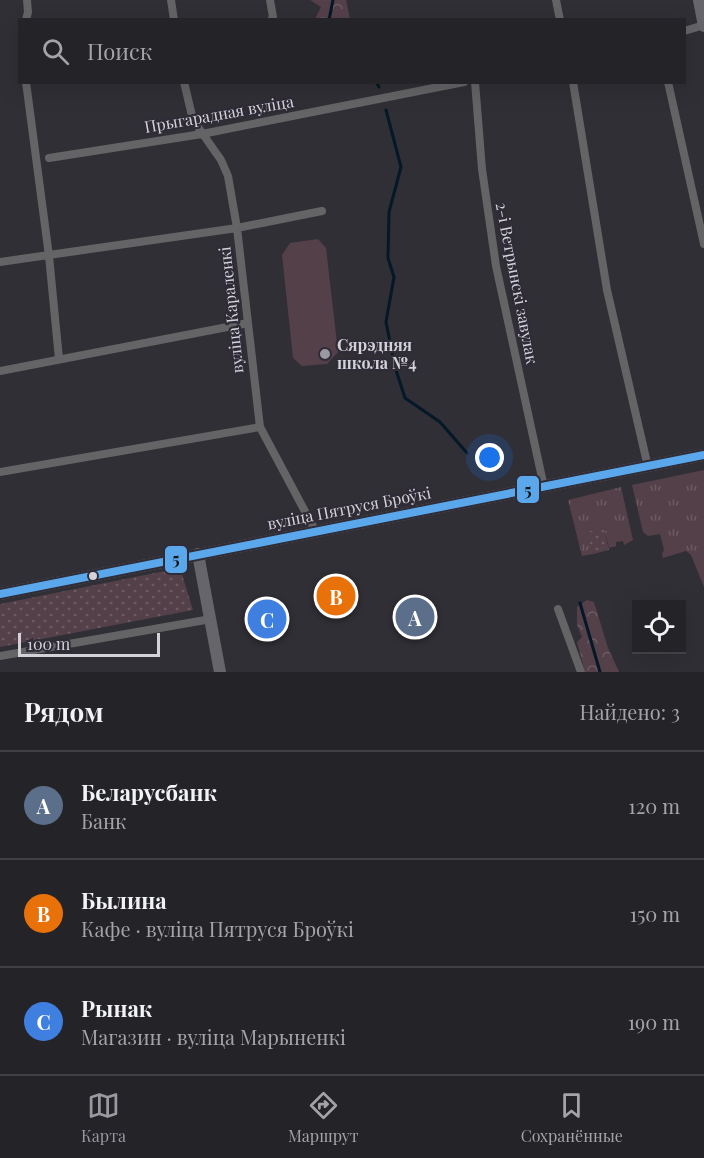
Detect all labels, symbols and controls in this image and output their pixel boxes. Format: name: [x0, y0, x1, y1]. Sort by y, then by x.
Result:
search box: [18, 18, 686, 84]
icon: search: [39, 35, 72, 68]
text: Поиск: [87, 36, 152, 66]
street label: Прыгарадная вуліца: [143, 90, 295, 137]
street label: 2-і Ветрынскі завулак: [491, 200, 543, 366]
street label: вуліца Караленкі: [213, 245, 248, 374]
place label: Сярэдняя школа №4: [337, 334, 417, 373]
marker: Сярэдняя школа №4: [318, 347, 332, 361]
your location: [475, 443, 504, 472]
line badge: 5: [516, 475, 540, 504]
text: 5: [524, 479, 532, 500]
street label: вуліца Пятруся Броўкі: [265, 481, 433, 534]
line badge: 5: [164, 545, 188, 574]
text: 5: [172, 548, 180, 569]
unlabelled marker: [87, 570, 99, 582]
pin: B: [316, 574, 356, 618]
pin: A: [396, 594, 434, 640]
pin: C: [248, 596, 286, 642]
map controls: [632, 600, 686, 654]
button: locate: [632, 600, 686, 654]
scale bar: [18, 630, 160, 658]
text: 100 m: [27, 633, 70, 654]
text: Рядом: [24, 694, 103, 729]
text: Найдено: 3: [579, 698, 680, 725]
text: Беларусбанк: [81, 777, 217, 807]
text: A: [37, 792, 50, 819]
text: 120 m: [628, 792, 680, 819]
text: Банк: [81, 807, 127, 834]
text: Былина: [81, 885, 167, 915]
text: B: [37, 900, 50, 927]
text: 150 m: [630, 900, 680, 927]
text: Кафе · вуліца Пятруся Броўкі: [81, 915, 354, 942]
text: Рынак: [81, 993, 152, 1023]
text: C: [36, 1008, 51, 1035]
text: 190 m: [628, 1008, 680, 1035]
text: Магазин · вуліца Марыненкі: [81, 1023, 346, 1050]
tab: Карта: [81, 1089, 126, 1146]
tab: Маршрут: [288, 1089, 359, 1146]
tab: Сохранённые: [521, 1089, 623, 1146]

